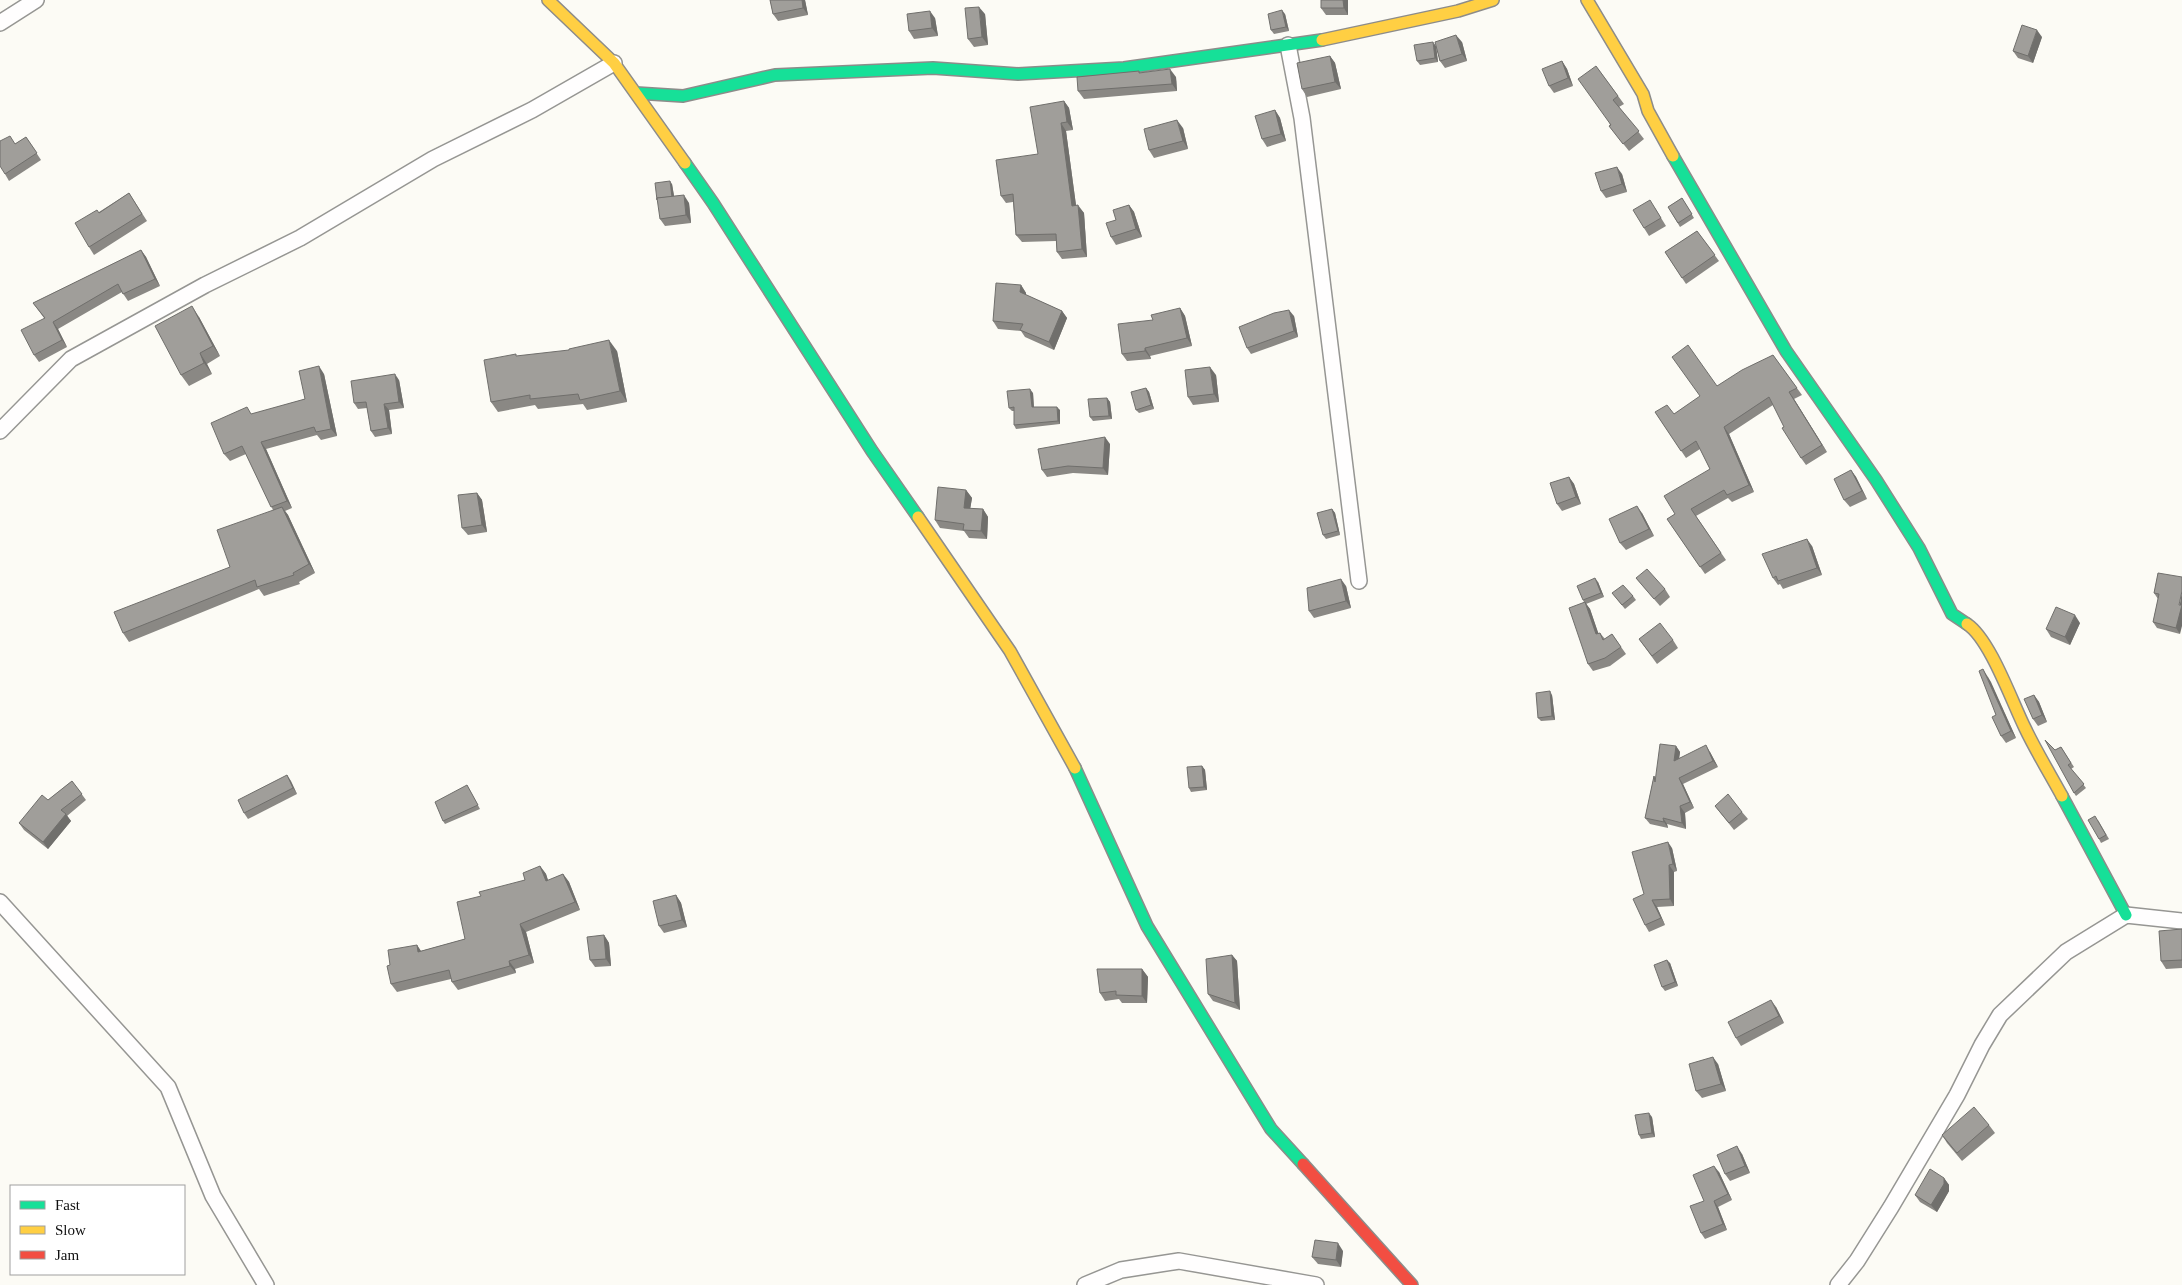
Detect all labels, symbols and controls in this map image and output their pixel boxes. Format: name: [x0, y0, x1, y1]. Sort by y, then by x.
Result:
legend: [10, 1185, 185, 1275]
text: Fast: [55, 1197, 81, 1213]
text: Slow: [55, 1222, 86, 1238]
text: Jam: [55, 1247, 79, 1263]

